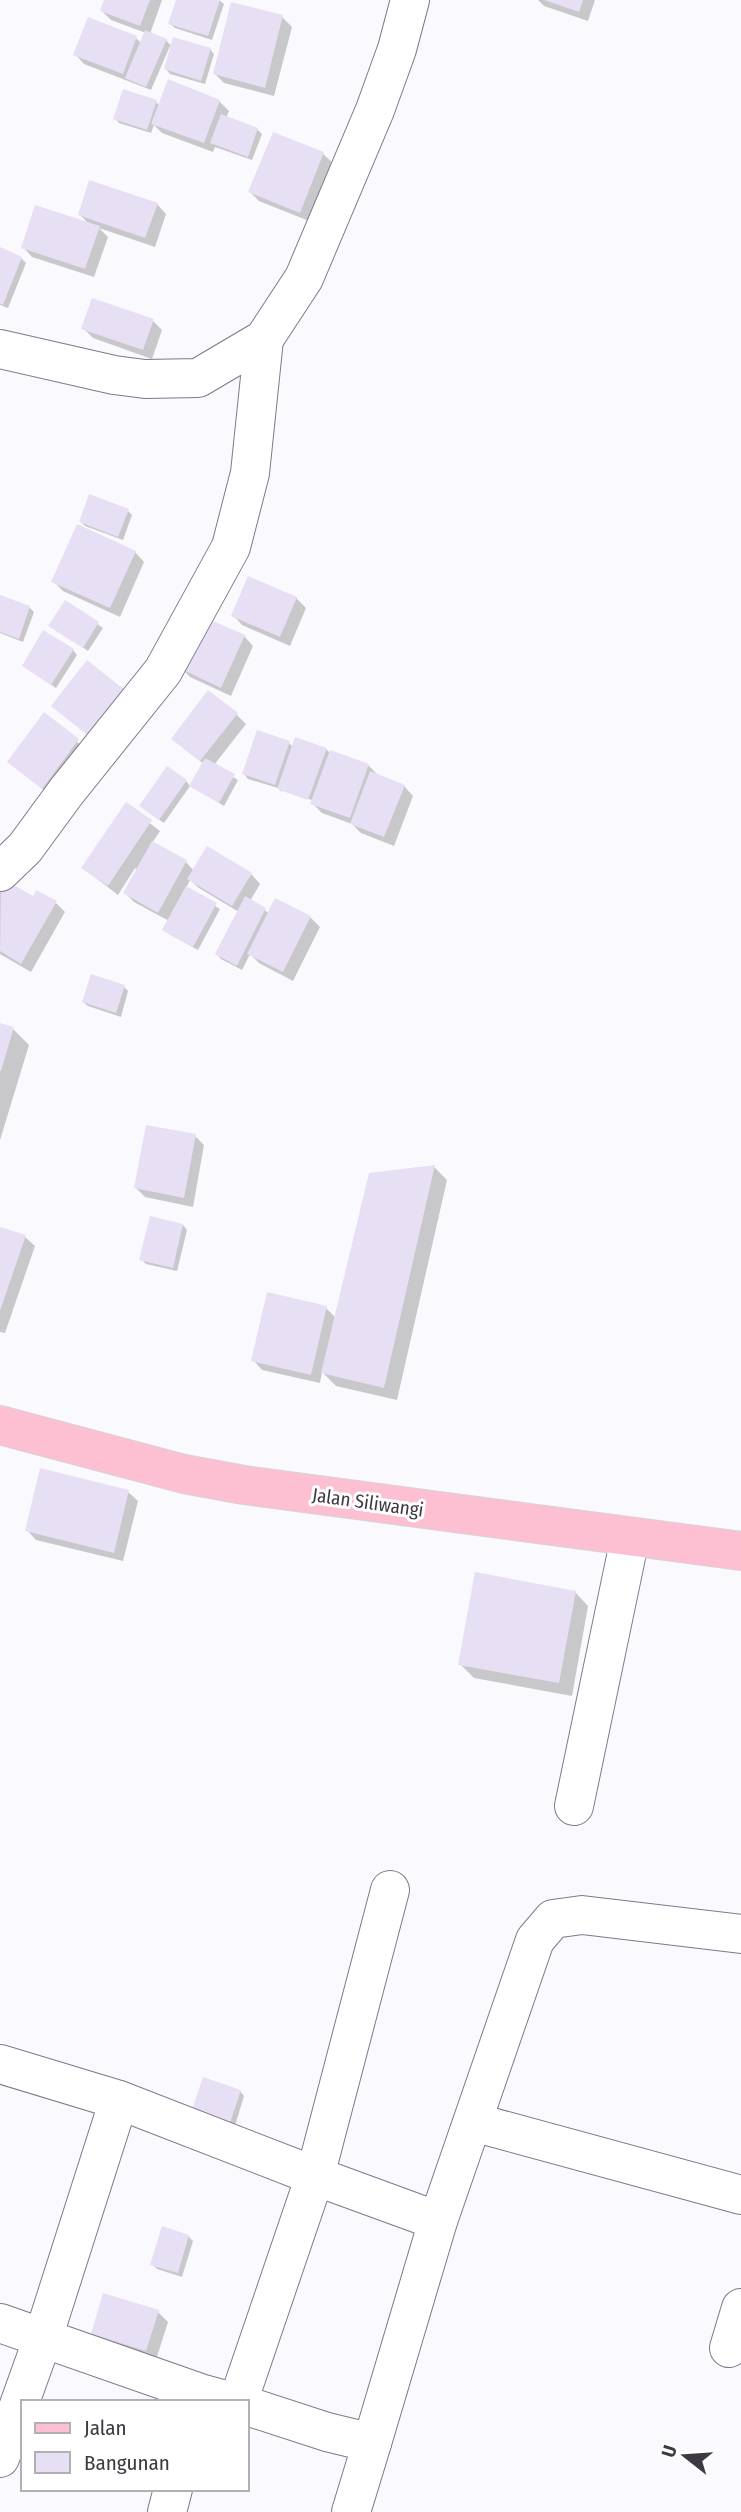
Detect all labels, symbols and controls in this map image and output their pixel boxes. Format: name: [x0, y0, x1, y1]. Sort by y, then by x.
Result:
street label: Jalan Siliwangi: [311, 1483, 425, 1522]
legend: [21, 2400, 248, 2491]
text: Jalan: [84, 2415, 127, 2441]
north arrow: [650, 2421, 720, 2491]
text: U: [657, 2442, 682, 2460]
text: Bangunan: [84, 2450, 170, 2476]

